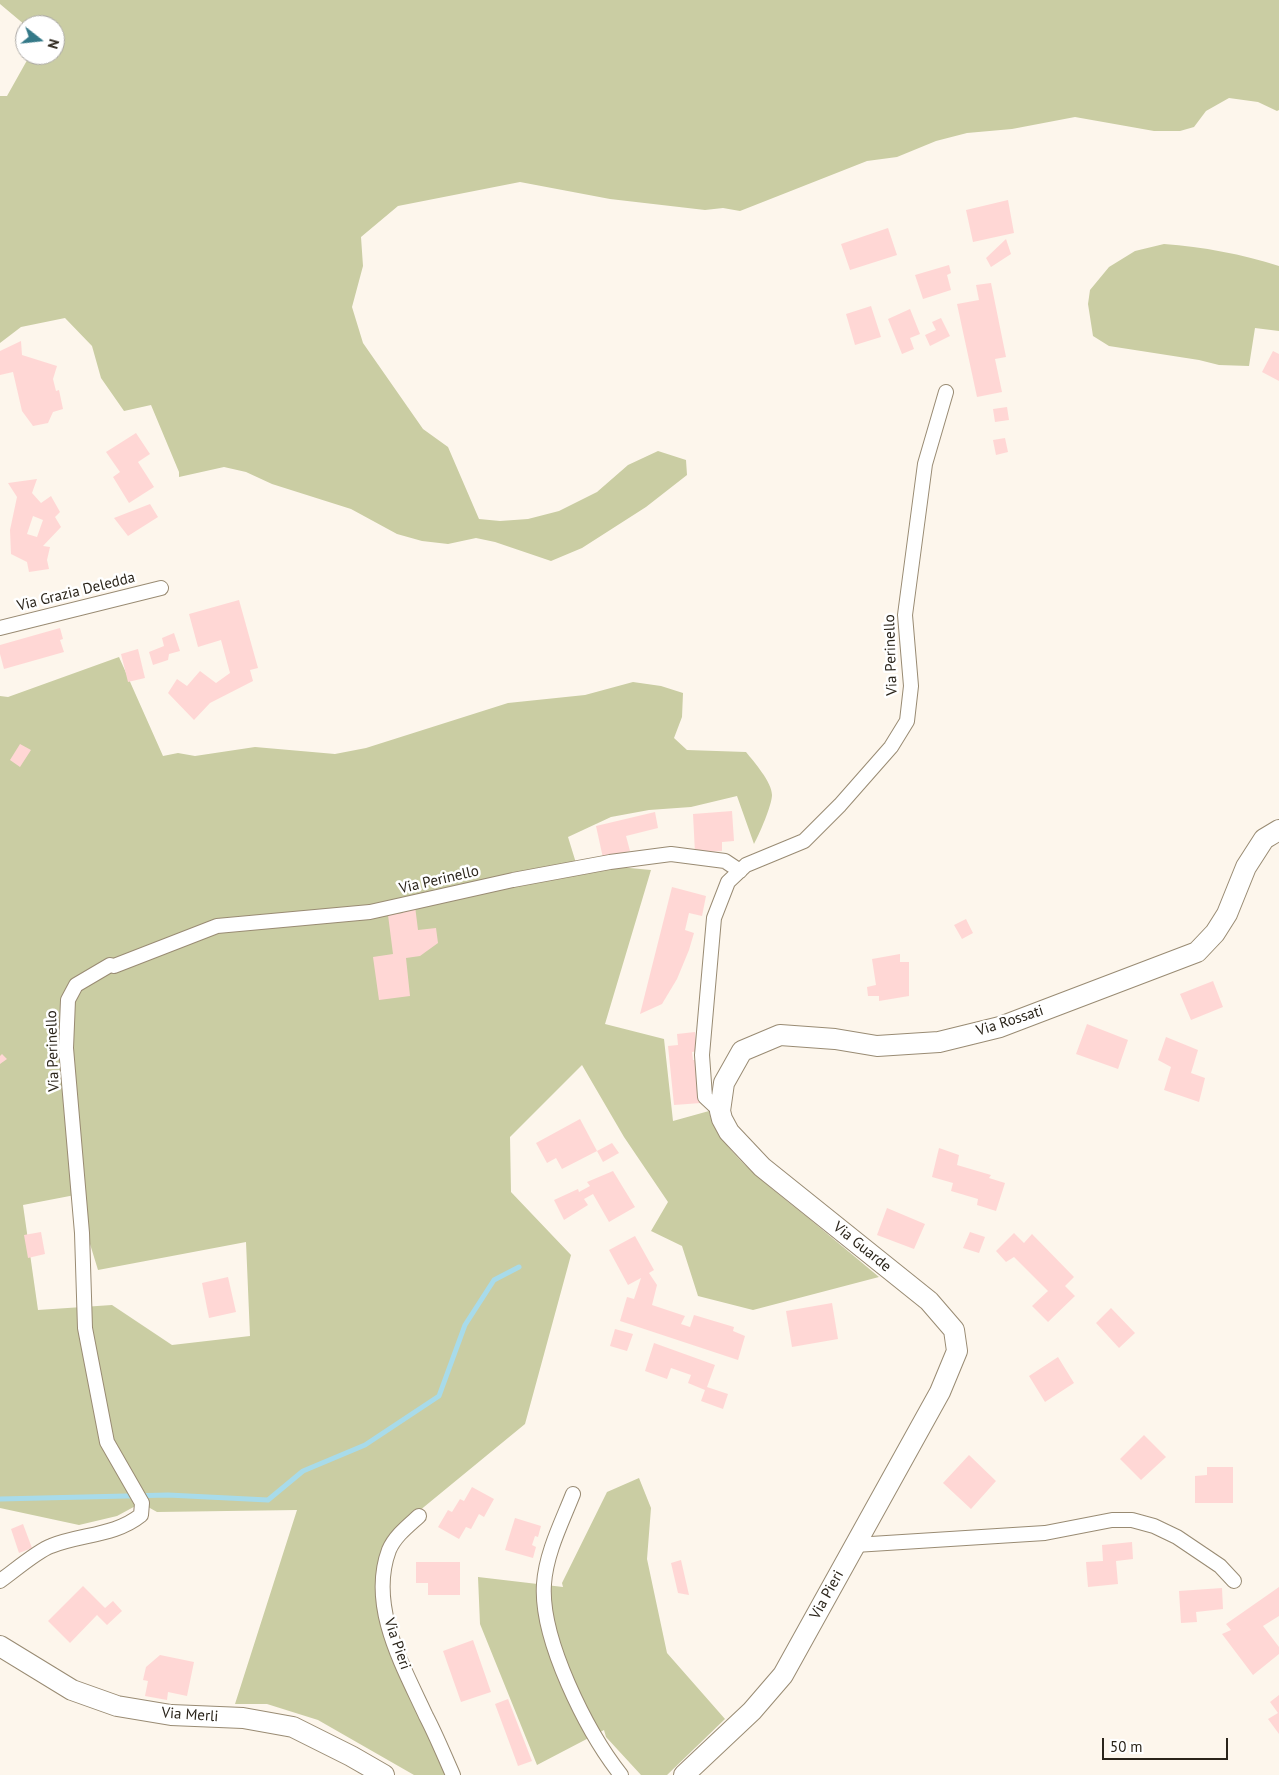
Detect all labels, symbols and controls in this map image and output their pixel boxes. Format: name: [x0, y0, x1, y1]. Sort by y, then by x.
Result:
north arrow: [15, 15, 65, 65]
text: N: [44, 37, 63, 51]
street label: Via Grazia Deledda: [15, 569, 137, 615]
street label: Via Perinello: [881, 614, 901, 696]
street label: Via Perinello: [397, 862, 481, 898]
street label: Via Rossati: [974, 1002, 1046, 1040]
street label: Via Perinello: [43, 1010, 63, 1092]
street label: Via Guarde: [829, 1218, 895, 1276]
street label: Via Pieri: [806, 1567, 848, 1623]
street label: Via Pieri: [380, 1616, 414, 1672]
street label: Via Merli: [161, 1704, 219, 1726]
scale bar: [1104, 1728, 1230, 1760]
text: 50 m: [1110, 1737, 1143, 1756]

